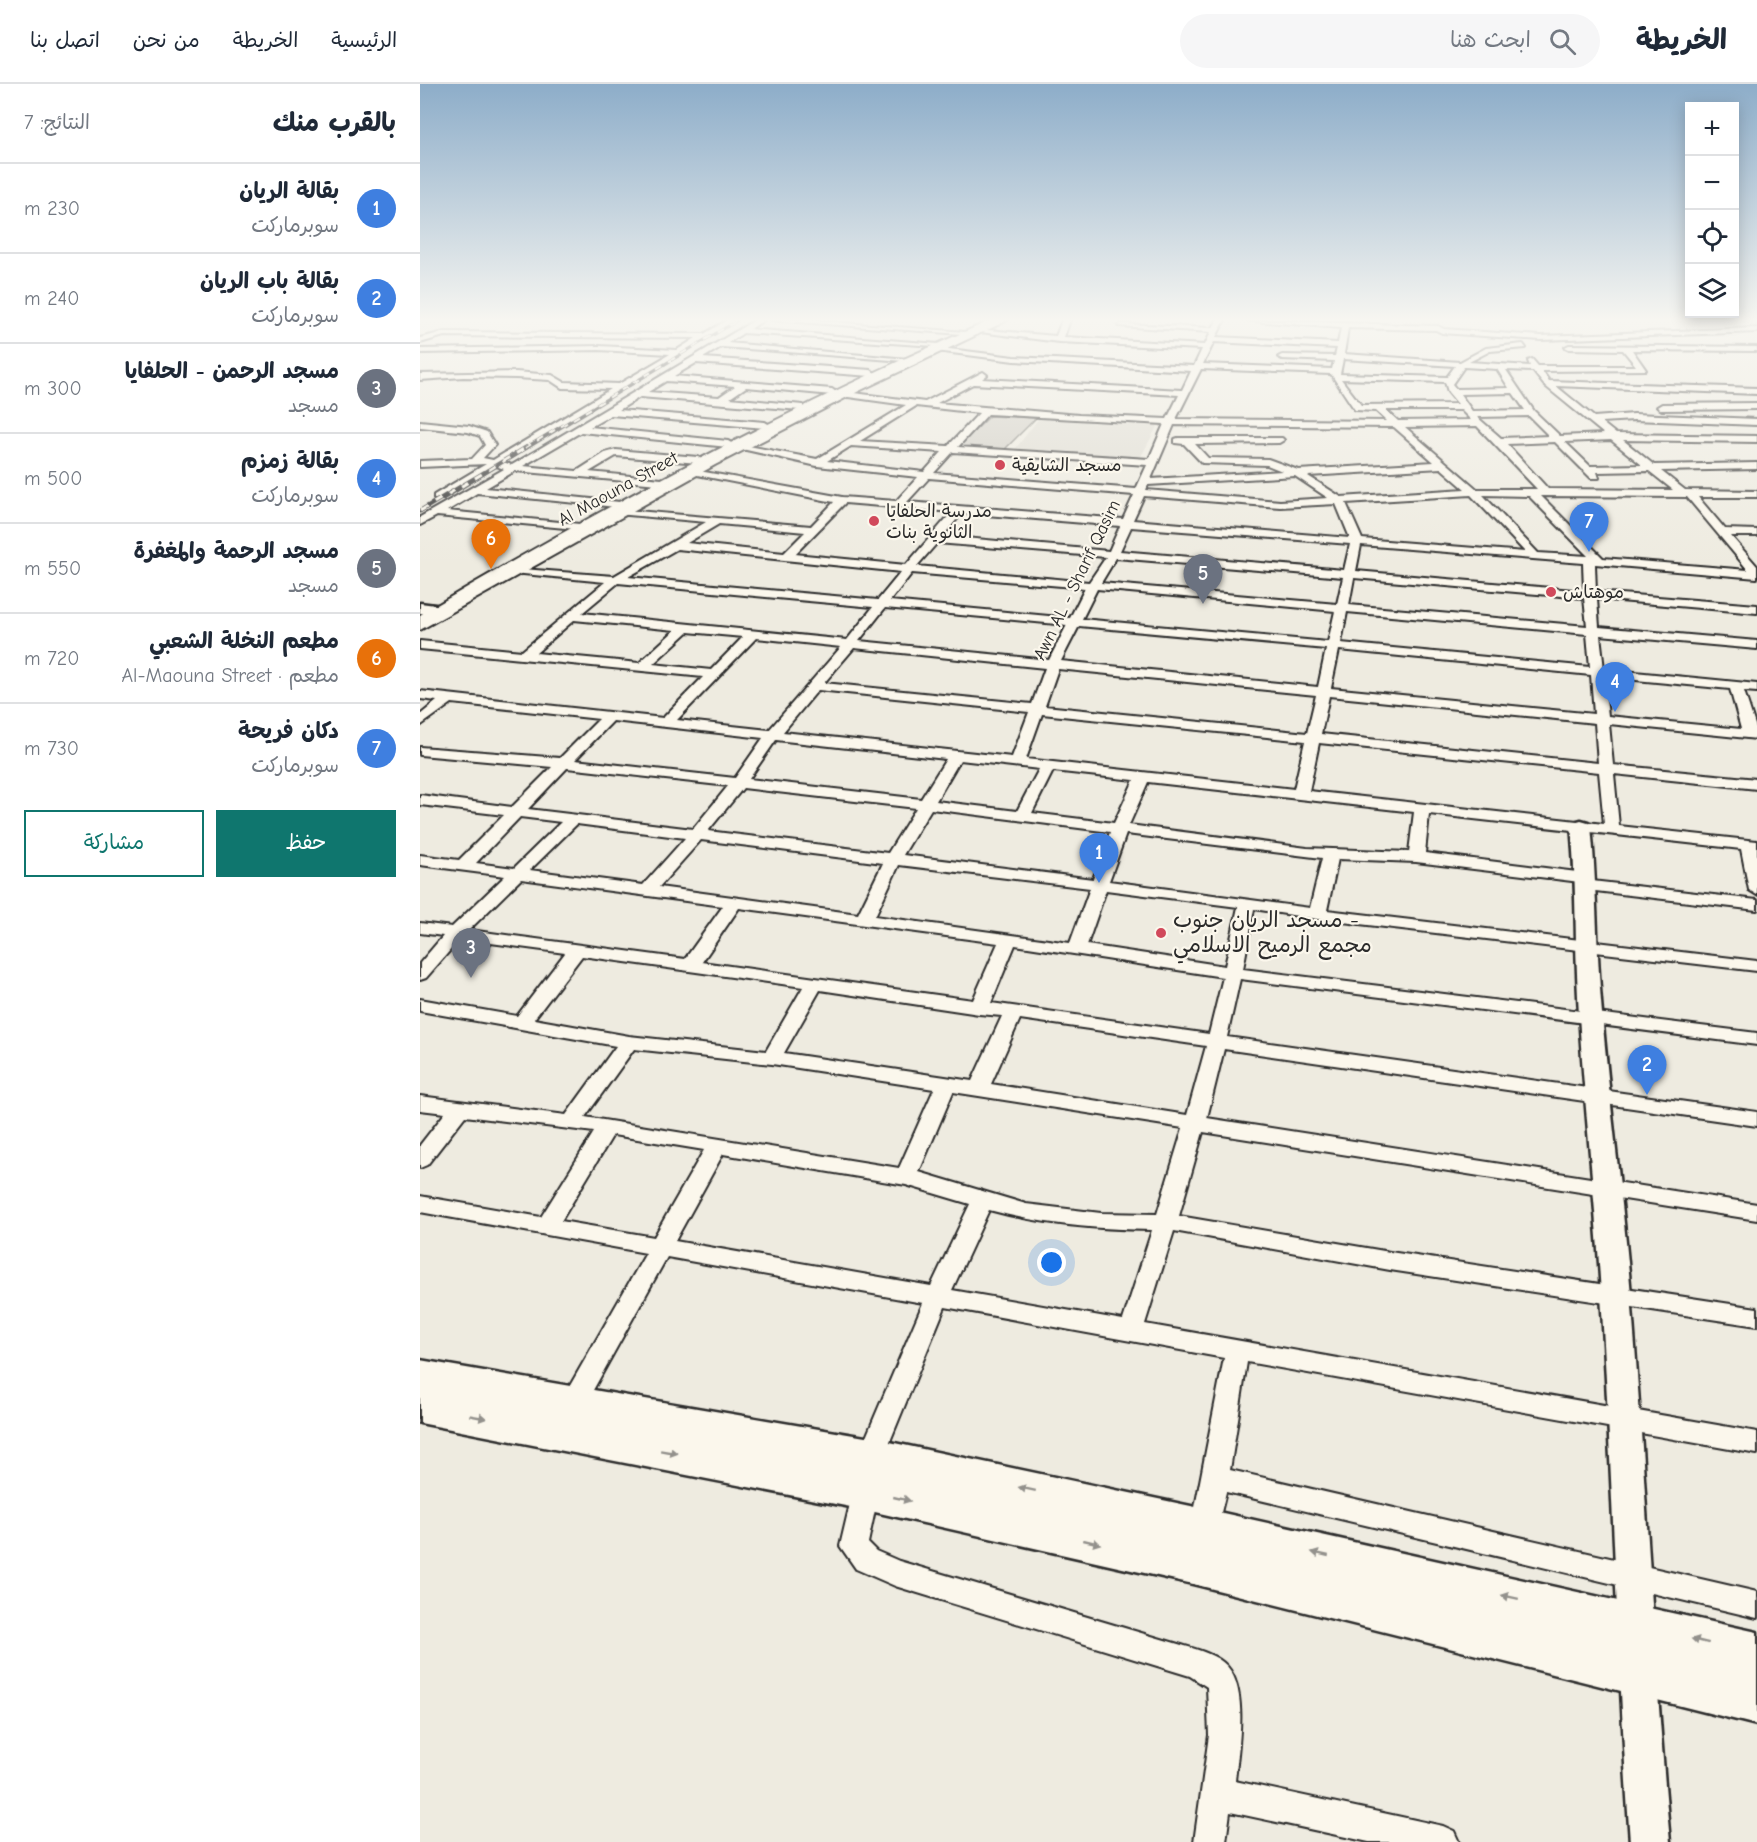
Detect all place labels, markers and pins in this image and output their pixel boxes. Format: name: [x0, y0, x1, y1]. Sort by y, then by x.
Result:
place label: مسجد الشايقية: [1012, 455, 1121, 476]
marker: مسجد الشايقية: [993, 458, 1007, 472]
place label: مدرسة الحلفايا الثانوية بنات: [886, 501, 992, 544]
pin: 7: [1570, 502, 1608, 552]
marker: مدرسة الحلفايا الثانوية بنات: [867, 514, 881, 528]
pin: 6: [472, 520, 510, 569]
pin: 5: [1184, 554, 1222, 604]
place label: موهتاش: [1563, 582, 1624, 603]
marker: موهتاش: [1544, 585, 1558, 599]
pin: 4: [1596, 662, 1634, 712]
pin: 1: [1080, 834, 1118, 883]
place label: مسجد الريان جنوب - مجمع الرميح الاسلامي: [1173, 907, 1372, 964]
marker: مسجد الريان جنوب - مجمع الرميح الاسلامي: [1154, 926, 1168, 940]
pin: 3: [452, 928, 490, 978]
pin: 2: [1628, 1046, 1666, 1095]

